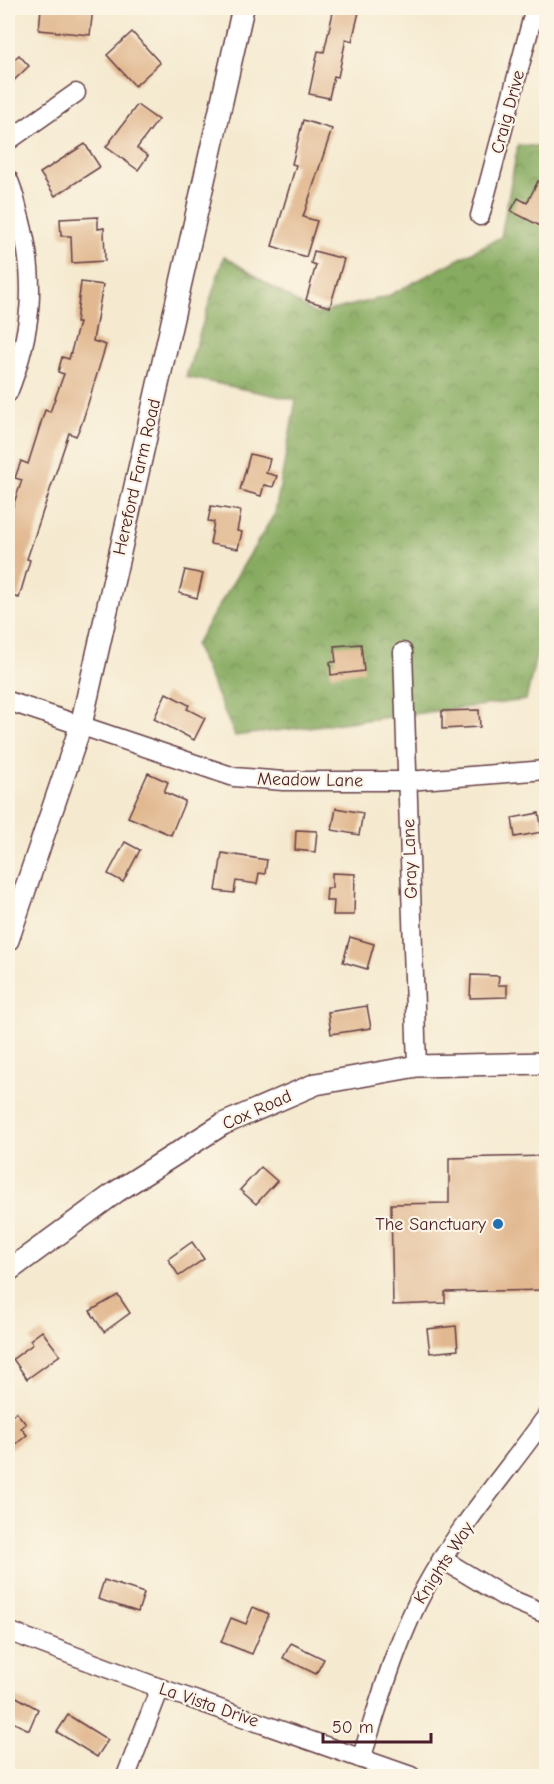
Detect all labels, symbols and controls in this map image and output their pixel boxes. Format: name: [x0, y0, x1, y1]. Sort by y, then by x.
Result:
street label: Craig Drive: [487, 68, 529, 156]
street label: Hereford Farm Road: [109, 397, 165, 557]
street label: Meadow Lane: [257, 769, 363, 791]
street label: Gray Lane: [398, 819, 422, 899]
street label: Cox Road: [219, 1085, 295, 1135]
place label: The Sanctuary: [375, 1214, 487, 1235]
marker: The Sanctuary: [491, 1217, 505, 1231]
street label: Knights Way: [410, 1517, 479, 1608]
street label: La Vista Drive: [156, 1678, 262, 1732]
scale bar: [323, 1706, 431, 1744]
text: 50 m: [332, 1717, 374, 1738]

